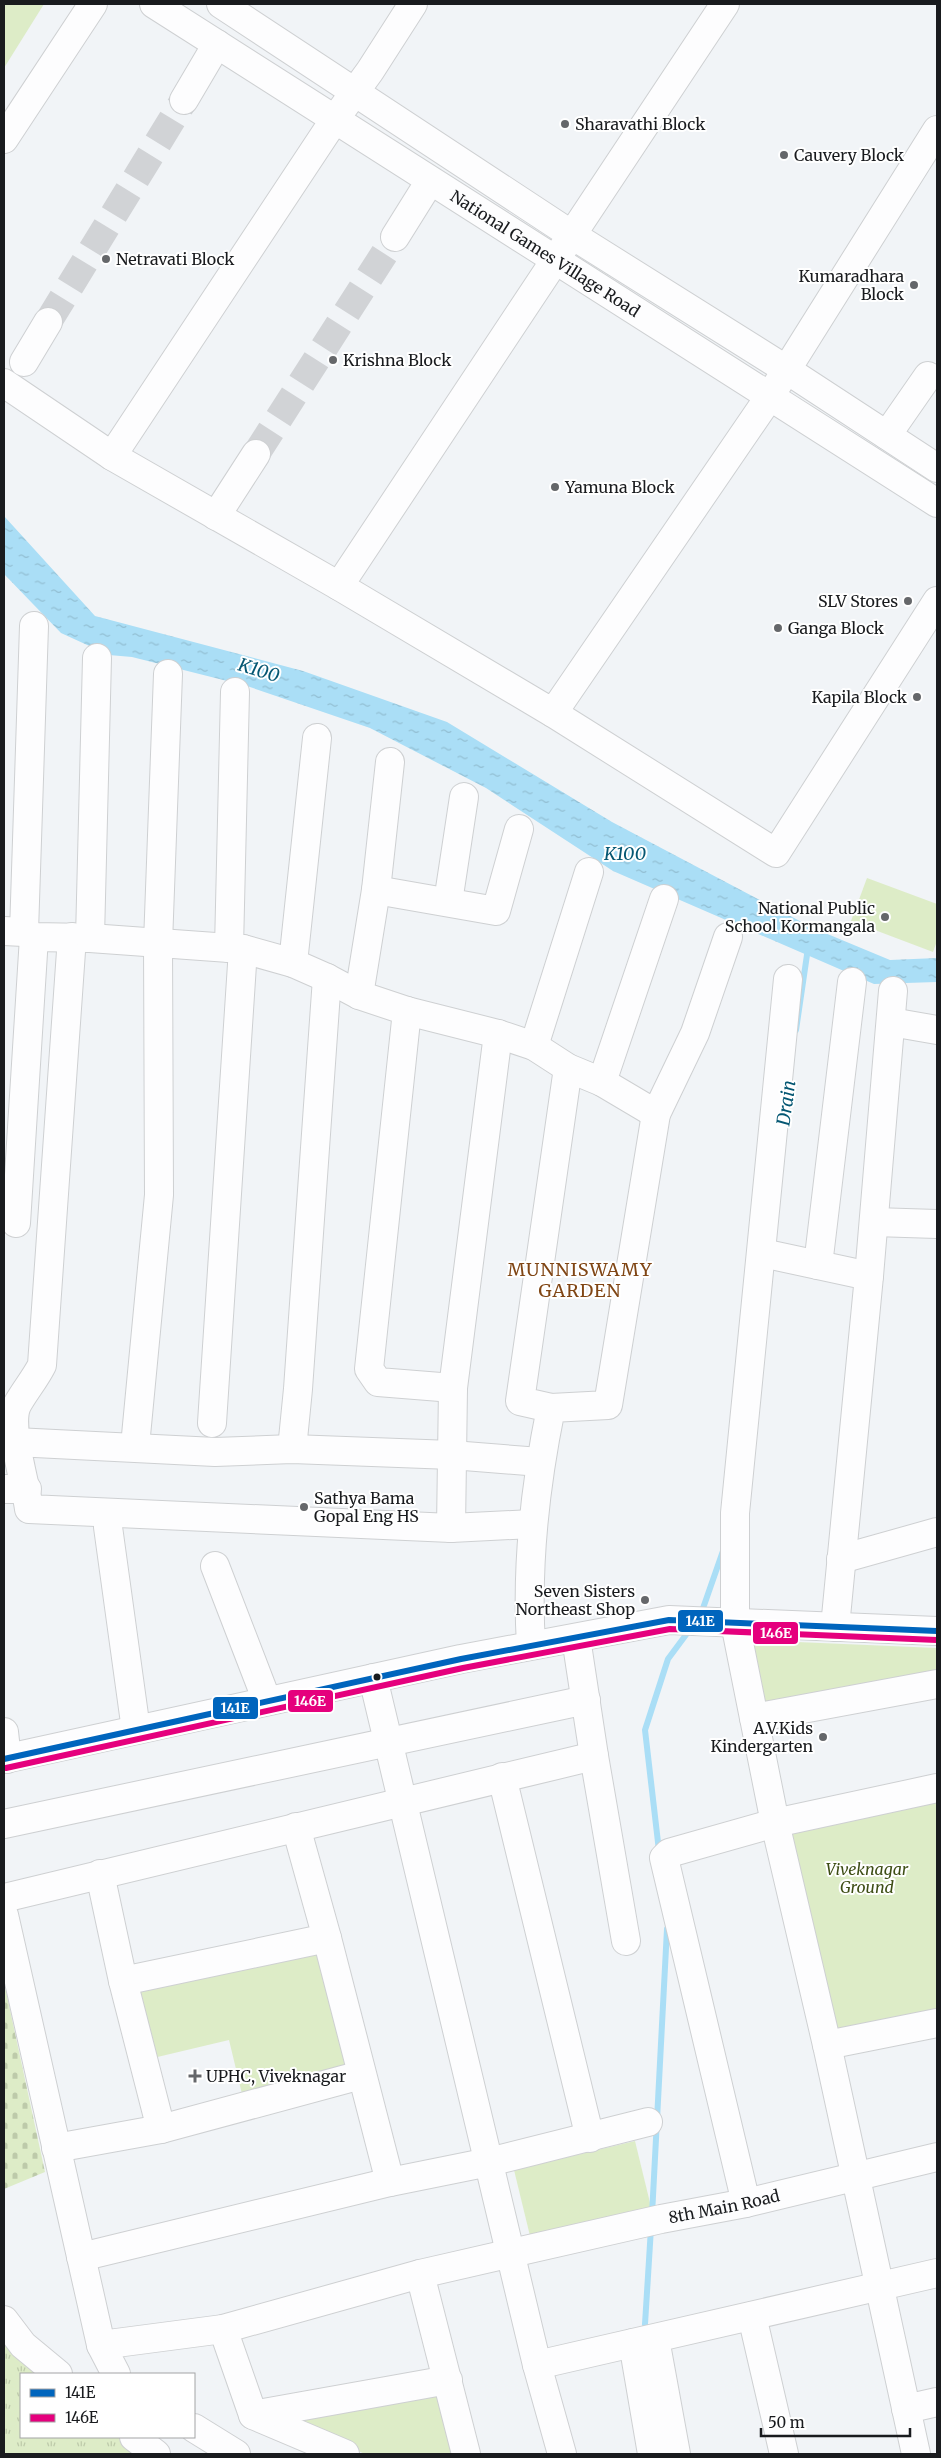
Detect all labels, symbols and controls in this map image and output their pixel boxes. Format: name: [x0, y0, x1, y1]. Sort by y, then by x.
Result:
place label: Sharavathi Block: [575, 114, 706, 134]
marker: Sharavathi Block: [559, 118, 571, 130]
place label: Cauvery Block: [794, 145, 905, 165]
marker: Cauvery Block: [778, 149, 790, 161]
street label: National Games Village Road: [447, 186, 644, 321]
place label: Netravati Block: [116, 249, 235, 269]
marker: Netravati Block: [100, 253, 112, 265]
place label: Kumaradhara Block: [798, 266, 905, 304]
marker: Kumaradhara Block: [908, 279, 920, 291]
place label: Krishna Block: [343, 350, 452, 370]
marker: Krishna Block: [327, 354, 339, 366]
place label: Yamuna Block: [564, 477, 675, 497]
marker: Yamuna Block: [549, 481, 561, 493]
place label: SLV Stores: [818, 591, 898, 611]
marker: SLV Stores: [902, 595, 914, 607]
place label: Ganga Block: [788, 618, 885, 638]
marker: Ganga Block: [772, 622, 784, 634]
water label: K100: [235, 653, 282, 687]
place label: Kapila Block: [812, 687, 908, 707]
marker: Kapila Block: [911, 691, 923, 703]
water label: K100: [603, 842, 646, 865]
place label: National Public School Kormangala: [725, 898, 875, 936]
marker: National Public School Kormangala: [879, 911, 891, 923]
water label: Drain: [771, 1079, 801, 1128]
district label: MUNNISWAMY GARDEN: [507, 1258, 653, 1302]
place label: Sathya Bama Gopal Eng HS: [314, 1488, 419, 1526]
marker: Sathya Bama Gopal Eng HS: [298, 1501, 310, 1513]
place label: Seven Sisters Northeast Shop: [516, 1581, 635, 1619]
marker: Seven Sisters Northeast Shop: [639, 1594, 651, 1606]
line badge: 141E: [677, 1609, 724, 1633]
text: 141E: [685, 1612, 715, 1630]
line badge: 146E: [752, 1621, 799, 1645]
text: 146E: [760, 1624, 792, 1642]
unlabelled marker: [372, 1672, 382, 1682]
line badge: 146E: [287, 1689, 334, 1713]
text: 146E: [294, 1692, 326, 1710]
line badge: 141E: [212, 1696, 259, 1720]
text: 141E: [220, 1699, 250, 1717]
place label: A.V.Kids Kindergarten: [710, 1718, 813, 1756]
marker: A.V.Kids Kindergarten: [817, 1731, 829, 1743]
park label: Viveknagar Ground: [826, 1859, 909, 1897]
place label: UPHC, Viveknagar: [206, 2066, 346, 2086]
marker: UPHC, Viveknagar: [188, 2069, 202, 2083]
street label: 8th Main Road: [667, 2185, 782, 2227]
legend: [20, 2373, 195, 2438]
text: 141E: [65, 2383, 96, 2402]
scale bar: [761, 2406, 910, 2438]
text: 146E: [65, 2408, 99, 2427]
text: 50 m: [768, 2413, 805, 2432]

